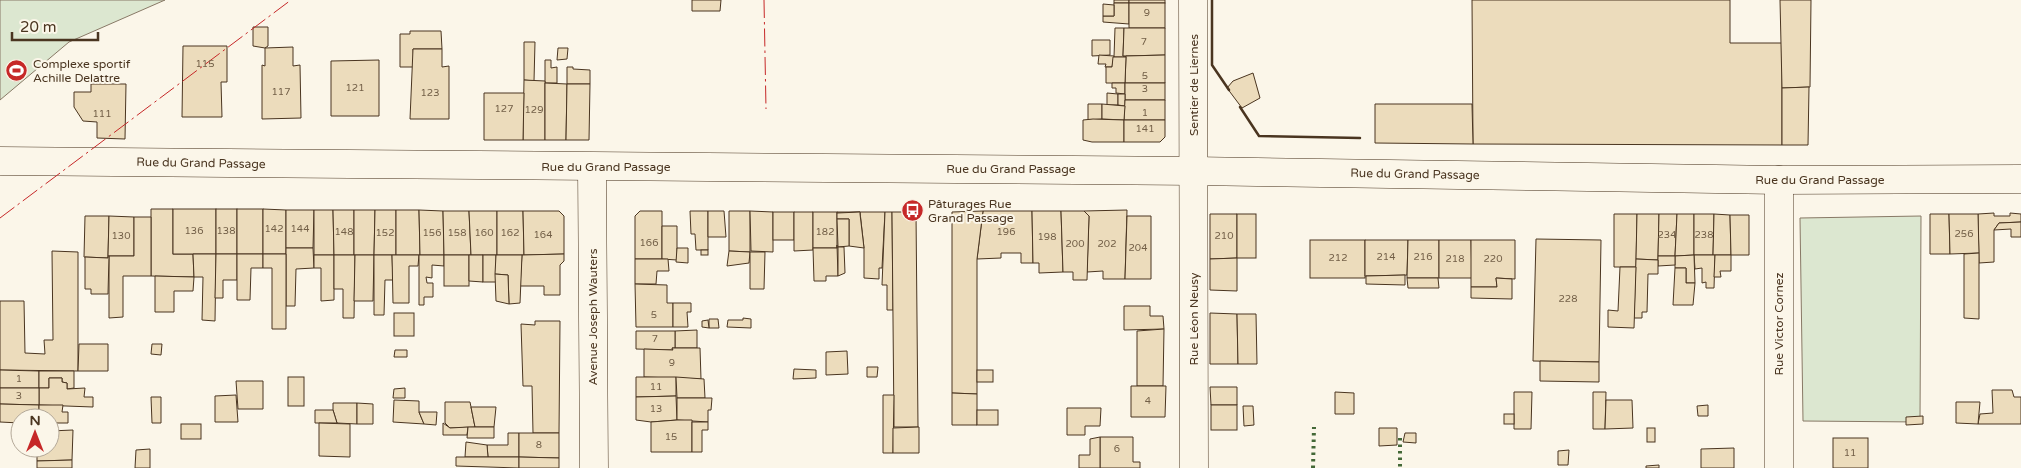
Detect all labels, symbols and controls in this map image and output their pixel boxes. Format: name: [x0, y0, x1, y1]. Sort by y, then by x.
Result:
house number: 9: [1144, 7, 1150, 19]
scale bar: [12, 10, 99, 42]
text: 20 m: [20, 18, 57, 36]
street label: Sentier de Liernes: [1187, 34, 1201, 136]
house number: 7: [1141, 36, 1147, 48]
place label: Complexe sportif Achille Delattre: [33, 57, 131, 85]
house number: 115: [196, 58, 214, 70]
sports icon: Complexe sportif Achille Delattre: [5, 59, 29, 83]
house number: 5: [1142, 70, 1148, 82]
house number: 121: [346, 82, 364, 94]
house number: 3: [1142, 83, 1148, 95]
house number: 117: [272, 86, 290, 98]
house number: 123: [421, 87, 439, 99]
house number: 127: [495, 103, 513, 115]
house number: 129: [525, 104, 543, 116]
house number: 1: [1142, 107, 1148, 119]
house number: 111: [93, 108, 111, 120]
house number: 141: [1136, 123, 1154, 135]
street label: Rue du Grand Passage: [136, 155, 266, 171]
street label: Rue du Grand Passage: [541, 160, 671, 174]
street label: Rue du Grand Passage: [946, 162, 1076, 176]
street label: Rue du Grand Passage: [1350, 166, 1480, 182]
street label: Rue du Grand Passage: [1755, 173, 1885, 187]
place label: Pâturages Rue Grand Passage: [928, 197, 1014, 225]
bus stop icon: Pâturages Rue Grand Passage: [900, 199, 924, 223]
house number: 142: [265, 223, 283, 235]
house number: 144: [291, 223, 309, 235]
house number: 136: [185, 225, 203, 237]
house number: 138: [217, 225, 235, 237]
house number: 148: [335, 226, 353, 238]
house number: 182: [816, 226, 834, 238]
house number: 196: [997, 226, 1015, 238]
house number: 152: [376, 227, 394, 239]
house number: 156: [423, 227, 441, 239]
house number: 158: [448, 227, 466, 239]
house number: 160: [475, 227, 493, 239]
house number: 162: [501, 227, 519, 239]
house number: 256: [1955, 228, 1973, 240]
house number: 164: [534, 229, 552, 241]
house number: 234: [1658, 229, 1676, 241]
house number: 238: [1695, 229, 1713, 241]
house number: 130: [112, 230, 130, 242]
house number: 210: [1215, 230, 1233, 242]
house number: 198: [1038, 231, 1056, 243]
house number: 166: [640, 237, 658, 249]
house number: 200: [1066, 238, 1084, 250]
house number: 202: [1098, 238, 1116, 250]
house number: 204: [1129, 242, 1147, 254]
street label: Avenue Joseph Wauters: [586, 248, 600, 385]
house number: 214: [1377, 251, 1395, 263]
house number: 216: [1414, 251, 1432, 263]
house number: 212: [1329, 252, 1347, 264]
house number: 218: [1446, 253, 1464, 265]
house number: 220: [1484, 253, 1502, 265]
street label: Rue Léon Neusy: [1187, 272, 1201, 365]
street label: Rue Victor Cornez: [1772, 272, 1786, 376]
house number: 228: [1559, 293, 1577, 305]
house number: 5: [651, 309, 657, 321]
house number: 7: [652, 333, 658, 345]
house number: 9: [669, 357, 675, 369]
house number: 1: [16, 373, 22, 385]
house number: 11: [650, 381, 662, 393]
house number: 3: [16, 390, 22, 402]
house number: 4: [1145, 395, 1151, 407]
house number: 13: [650, 403, 662, 415]
north arrow: [10, 408, 60, 458]
text: N: [29, 412, 41, 429]
house number: 15: [665, 431, 677, 443]
house number: 8: [536, 439, 542, 451]
house number: 6: [1114, 443, 1120, 455]
house number: 11: [1844, 447, 1856, 459]

